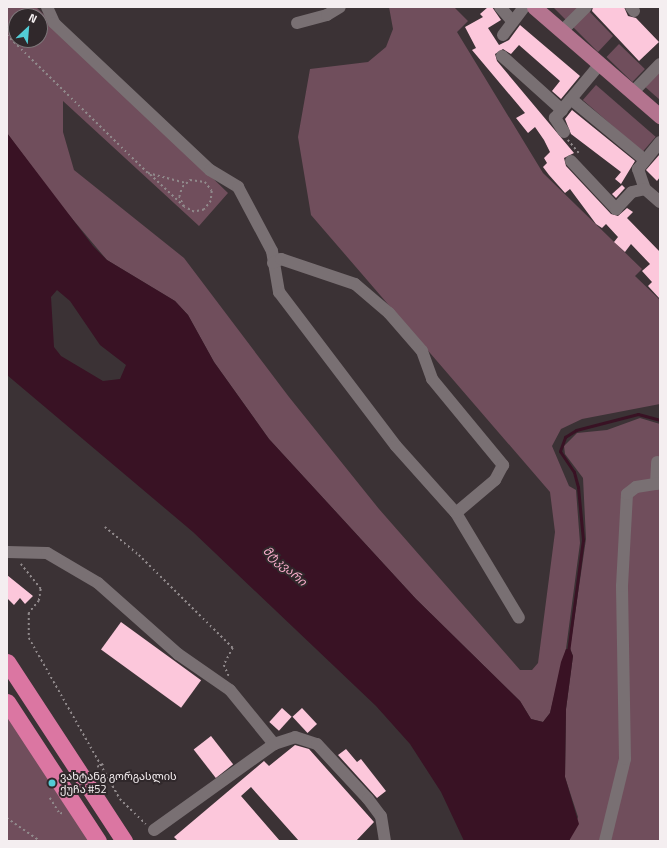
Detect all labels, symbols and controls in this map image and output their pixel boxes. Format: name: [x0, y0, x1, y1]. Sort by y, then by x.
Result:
north arrow: [8, 8, 48, 48]
text: N: [26, 9, 40, 27]
water label: მტკვარი: [260, 543, 310, 589]
place label: ვახტანგ გორგასლის ქუჩა #52: [60, 770, 177, 796]
marker: ვახტანგ გორგასლის ქუჩა #52: [47, 778, 57, 788]

